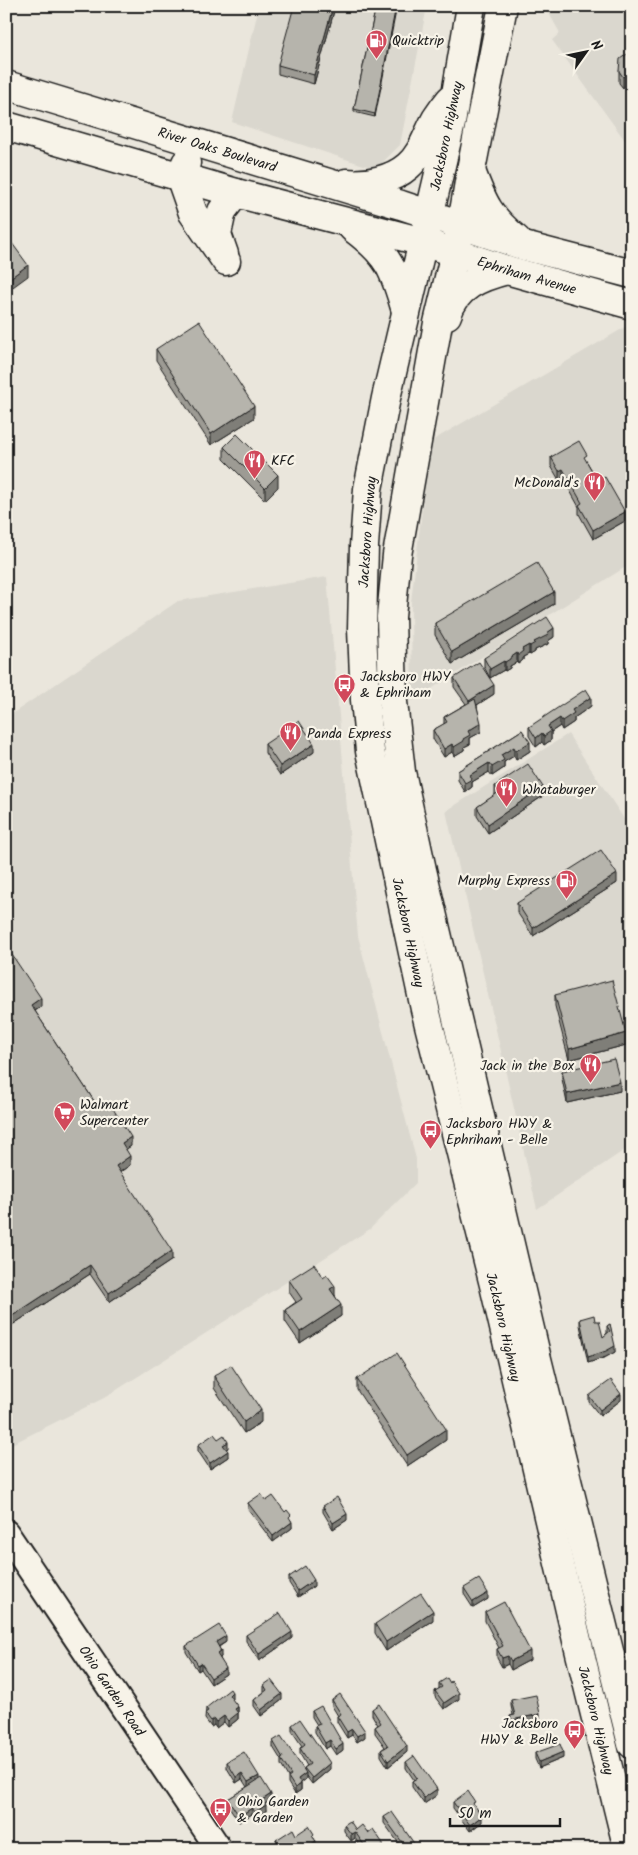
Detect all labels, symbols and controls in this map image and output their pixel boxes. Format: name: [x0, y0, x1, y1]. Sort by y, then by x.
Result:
fuel station icon: Quicktrip: [364, 28, 388, 59]
north arrow: [560, 28, 610, 78]
place label: Quicktrip: [392, 30, 444, 52]
text: N: [584, 36, 608, 55]
street label: Jacksboro Highway: [425, 79, 469, 193]
street label: River Oaks Boulevard: [155, 122, 280, 179]
street label: Ephriham Avenue: [474, 251, 580, 301]
restaurant icon: KFC: [243, 448, 267, 479]
place label: KFC: [271, 450, 295, 472]
restaurant icon: McDonald's: [583, 470, 607, 501]
place label: McDonald's: [514, 472, 579, 494]
street label: Jacksboro Highway: [353, 475, 383, 588]
place label: Jacksboro HWY & Ephriham: [360, 666, 451, 704]
bus stop icon: Jacksboro HWY & Ephriham: [332, 672, 356, 703]
restaurant icon: Panda Express: [279, 721, 303, 752]
place label: Panda Express: [307, 723, 392, 745]
restaurant icon: Whataburger: [494, 777, 518, 808]
place label: Whataburger: [522, 779, 597, 801]
fuel station icon: Murphy Express: [554, 868, 578, 899]
place label: Murphy Express: [457, 870, 550, 892]
street label: Jacksboro Highway: [385, 876, 430, 990]
restaurant icon: Jack in the Box: [578, 1053, 602, 1084]
place label: Jack in the Box: [480, 1055, 575, 1077]
place label: Walmart Supercenter: [80, 1094, 150, 1132]
supermarket icon: Walmart Supercenter: [52, 1100, 76, 1131]
place label: Jacksboro HWY & Ephriham - Belle: [446, 1113, 552, 1151]
bus stop icon: Jacksboro HWY & Ephriham - Belle: [418, 1119, 442, 1150]
street label: Jacksboro Highway: [479, 1270, 526, 1385]
street label: Ohio Garden Road: [73, 1641, 151, 1742]
street label: Jacksboro Highway: [572, 1664, 620, 1778]
place label: Jacksboro HWY & Belle: [480, 1713, 559, 1751]
bus stop icon: Jacksboro HWY & Belle: [562, 1719, 586, 1750]
place label: Ohio Garden & Garden: [237, 1791, 309, 1829]
scale bar: [450, 1795, 560, 1827]
bus stop icon: Ohio Garden & Garden: [209, 1797, 233, 1828]
text: 50 m: [458, 1802, 492, 1826]

